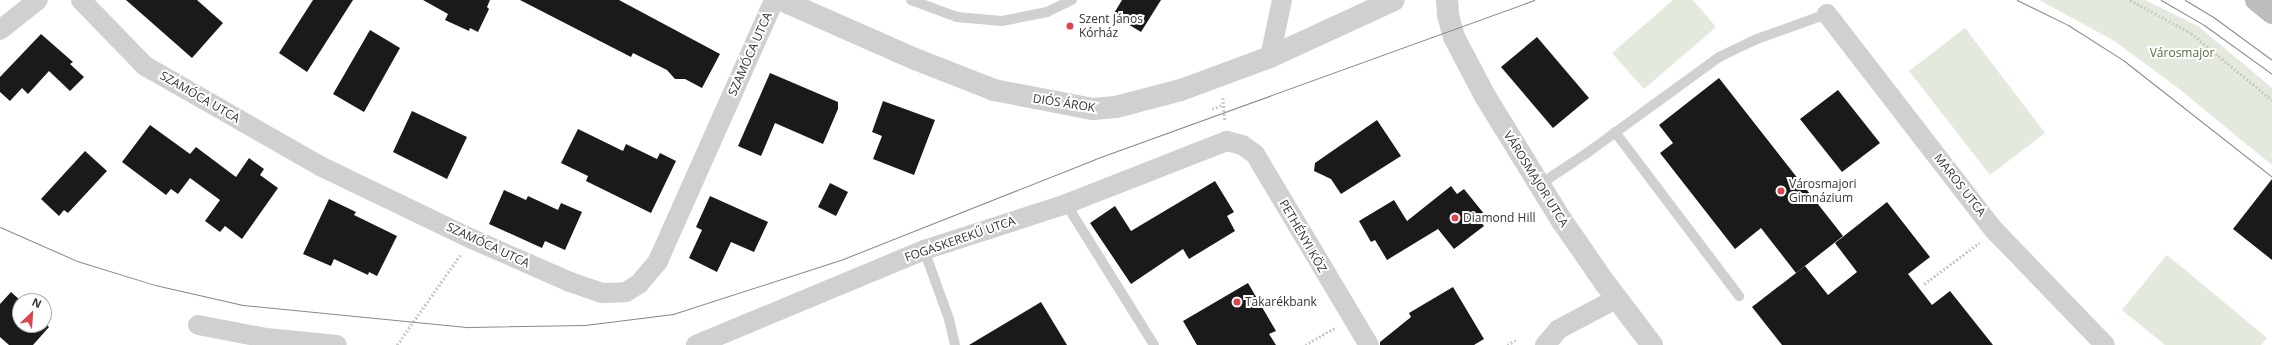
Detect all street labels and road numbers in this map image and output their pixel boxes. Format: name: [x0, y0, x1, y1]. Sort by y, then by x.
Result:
street label: SZAMÓCA UTCA: [725, 10, 775, 98]
street label: SZAMÓCA UTCA: [157, 68, 243, 126]
street label: DIÓS ÁROK: [1032, 91, 1096, 115]
street label: VÁROSMAJOR UTCA: [1501, 129, 1571, 229]
street label: MAROS UTCA: [1931, 151, 1989, 219]
street label: PETHÉNYI KÖZ: [1276, 197, 1330, 275]
street label: FOGASKEREKŰ UTCA: [903, 213, 1017, 265]
street label: SZAMÓCA UTCA: [444, 219, 532, 271]

